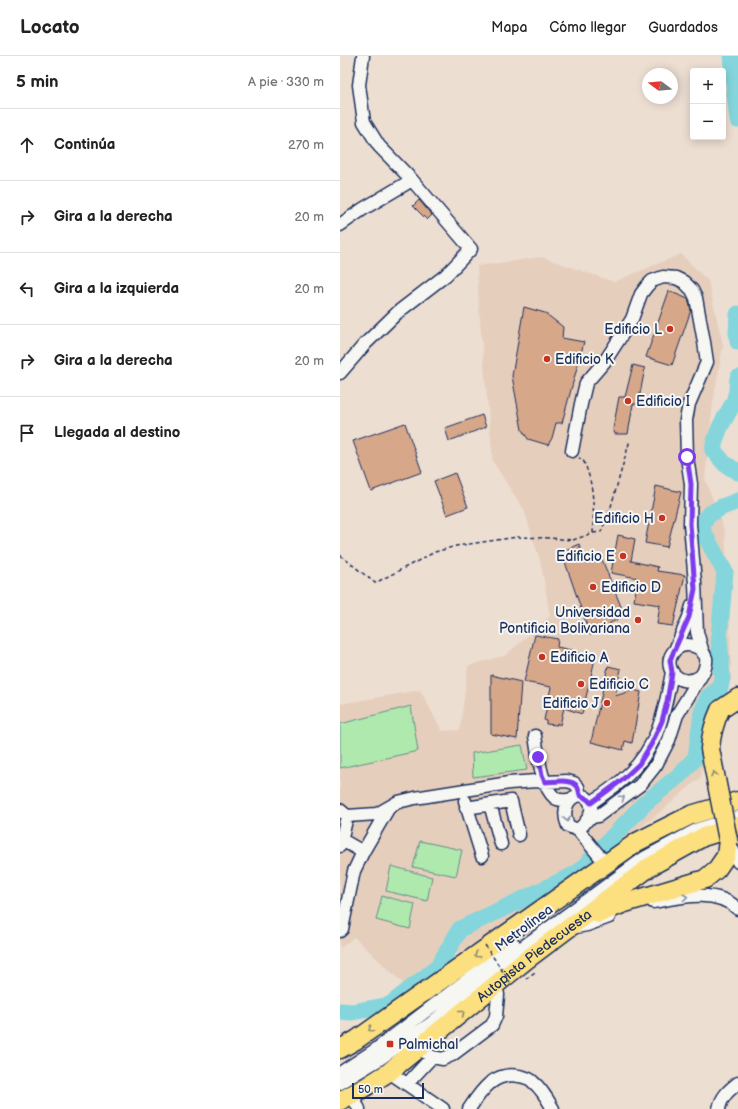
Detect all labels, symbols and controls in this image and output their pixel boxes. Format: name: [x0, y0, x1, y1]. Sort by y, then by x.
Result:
text: Locato: [20, 16, 80, 39]
text: Mapa: [491, 19, 527, 36]
text: Cómo llegar: [549, 19, 626, 36]
text: Guardados: [648, 19, 718, 36]
north arrow: [642, 68, 678, 104]
map controls: [690, 68, 726, 140]
button: +: [690, 68, 726, 104]
text: 5 min: [16, 72, 59, 92]
text: A pie · 330 m: [248, 74, 324, 90]
button: −: [690, 104, 726, 140]
icon: ahead: [16, 134, 38, 156]
text: Continúa: [54, 135, 115, 154]
text: 270 m: [288, 137, 324, 153]
icon: right: [16, 206, 38, 228]
text: Gira a la derecha: [54, 207, 173, 226]
text: 20 m: [294, 209, 324, 225]
icon: left: [16, 278, 38, 300]
text: Gira a la izquierda: [54, 279, 179, 298]
text: 20 m: [294, 281, 324, 297]
place label: Edificio L: [604, 321, 662, 338]
marker: Edificio L: [665, 324, 675, 334]
icon: right: [16, 350, 38, 372]
text: Gira a la derecha: [54, 351, 173, 370]
place label: Edificio K: [555, 351, 615, 368]
text: 20 m: [294, 353, 324, 369]
marker: Edificio K: [542, 354, 552, 364]
place label: Edificio I: [636, 393, 690, 410]
marker: Edificio I: [623, 396, 633, 406]
icon: arrive: [16, 422, 38, 444]
text: Llegada al destino: [54, 423, 180, 442]
route start: [678, 448, 696, 466]
place label: Edificio H: [594, 510, 654, 527]
marker: Edificio H: [657, 513, 667, 523]
place label: Edificio E: [556, 548, 615, 565]
marker: Edificio E: [618, 551, 628, 561]
place label: Edificio D: [601, 579, 661, 596]
marker: Edificio D: [588, 582, 598, 592]
place label: Universidad Pontificia Bolivariana: [499, 604, 630, 637]
marker: Universidad Pontificia Bolivariana: [633, 615, 643, 625]
place label: Edificio A: [550, 649, 609, 666]
marker: Edificio A: [537, 652, 547, 662]
place label: Edificio C: [589, 676, 649, 693]
marker: Edificio C: [576, 679, 586, 689]
place label: Edificio J: [542, 695, 599, 712]
marker: Edificio J: [602, 698, 612, 708]
route end: [529, 748, 547, 766]
one-way arrow: [711, 771, 719, 777]
one-way arrow: [618, 796, 625, 803]
one-way arrow: [562, 816, 570, 822]
one-way arrow: [682, 893, 688, 902]
street label: Metrolínea: [492, 901, 556, 955]
street label: Autopista Piedecuesta: [473, 905, 595, 1005]
one-way arrow: [474, 950, 481, 958]
one-way arrow: [457, 1010, 465, 1017]
one-way arrow: [368, 1024, 375, 1032]
place label: Palmichal: [398, 1036, 458, 1053]
marker: Palmichal: [385, 1039, 395, 1049]
scale bar: [352, 1081, 424, 1100]
text: 50 m: [358, 1083, 383, 1096]

